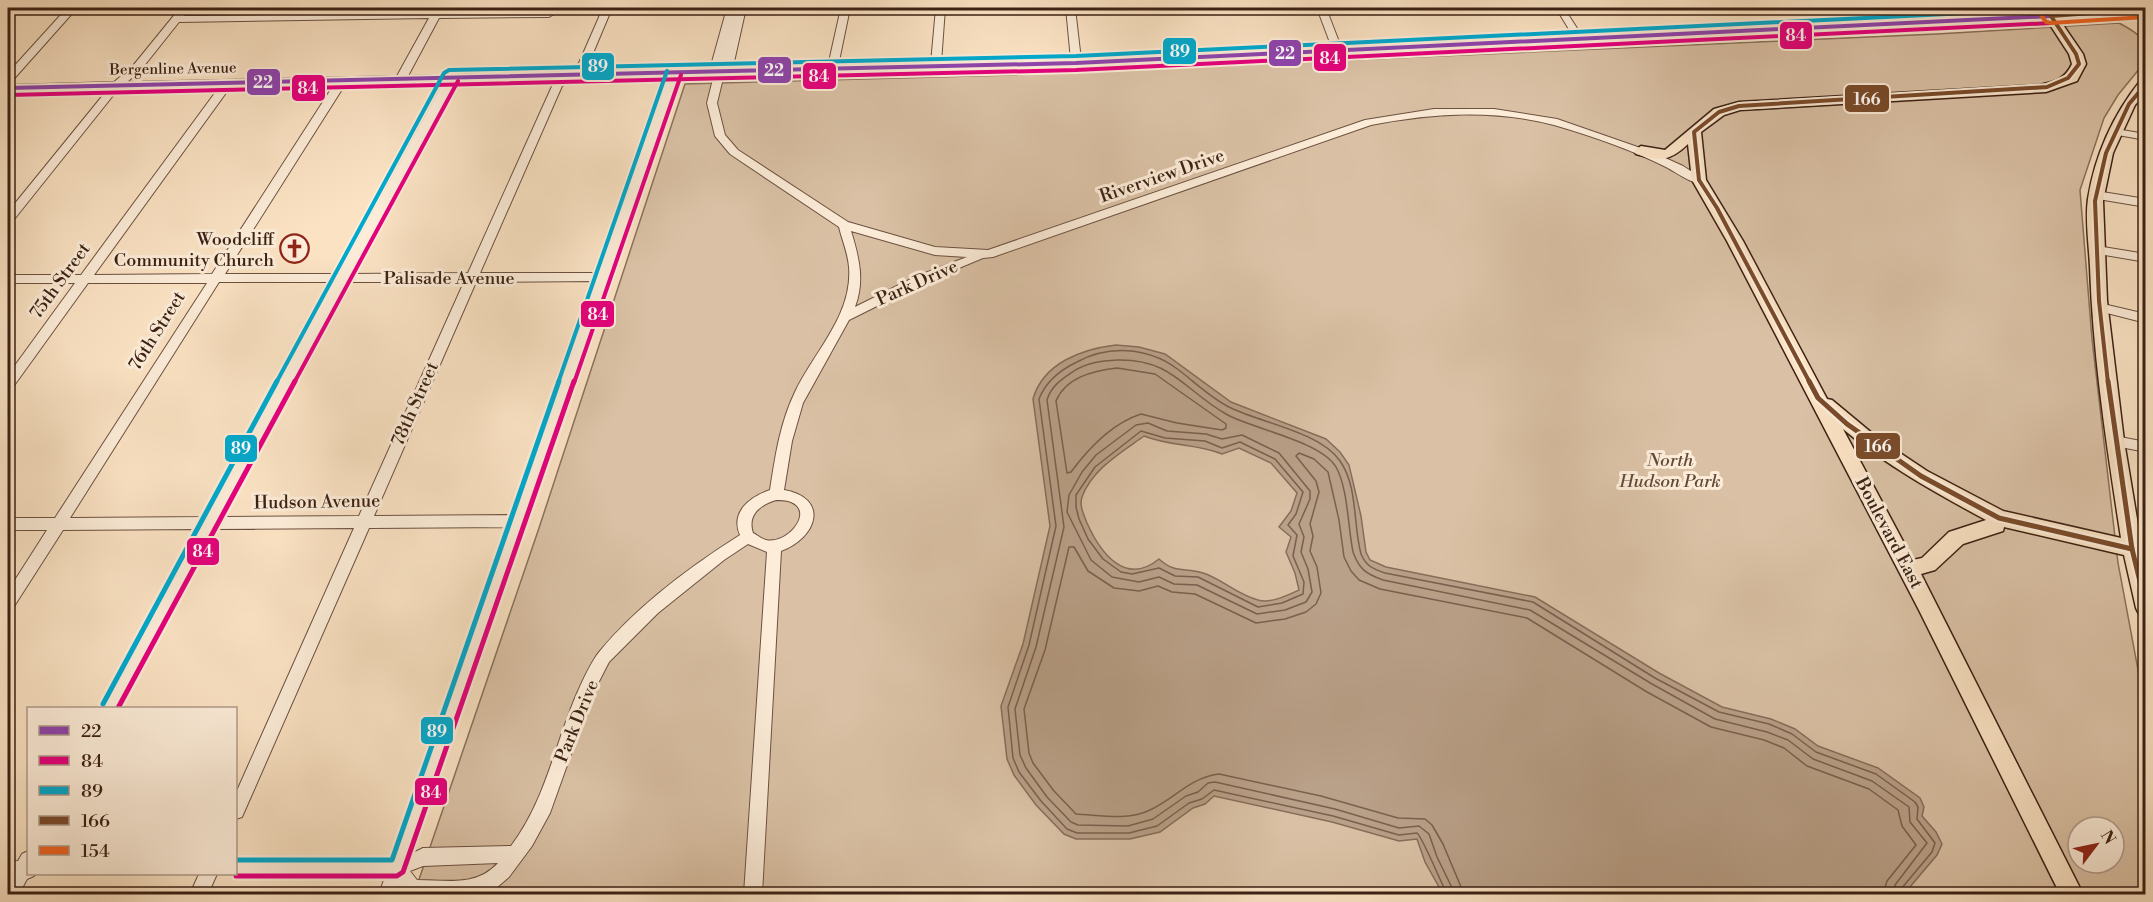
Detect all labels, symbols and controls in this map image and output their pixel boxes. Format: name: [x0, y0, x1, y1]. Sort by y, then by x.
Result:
line badge: 84: [1779, 21, 1813, 50]
text: 84: [1785, 26, 1807, 46]
line badge: 89: [1162, 37, 1197, 65]
line badge: 22: [1268, 39, 1302, 67]
text: 89: [1170, 42, 1190, 62]
line badge: 84: [1313, 43, 1347, 72]
text: 22: [1275, 44, 1295, 64]
text: 84: [1319, 49, 1341, 69]
line badge: 89: [581, 52, 615, 81]
line badge: 22: [757, 56, 792, 84]
text: 89: [588, 57, 608, 77]
street label: Bergenline Avenue: [108, 58, 237, 80]
text: 22: [764, 61, 784, 81]
line badge: 84: [802, 62, 837, 90]
text: 84: [808, 67, 830, 87]
line badge: 22: [246, 68, 281, 96]
text: 22: [253, 73, 273, 93]
line badge: 84: [291, 74, 326, 102]
text: 84: [297, 79, 319, 99]
line badge: 166: [1844, 84, 1890, 113]
text: 166: [1853, 90, 1881, 110]
street label: Riverview Drive: [1097, 144, 1227, 208]
place label: Woodcliff Community Church: [114, 228, 275, 272]
church icon: Woodcliff Community Church: [279, 233, 311, 265]
street label: 75th Street: [25, 238, 96, 324]
street label: Park Drive: [873, 255, 961, 311]
street label: Palisade Avenue: [383, 267, 515, 290]
street label: 76th Street: [124, 287, 191, 375]
line badge: 84: [580, 300, 615, 328]
text: 84: [587, 305, 609, 325]
street label: 78th Street: [386, 358, 444, 450]
line badge: 166: [1855, 432, 1901, 460]
line badge: 89: [224, 434, 258, 463]
text: 166: [1864, 437, 1892, 457]
text: 89: [231, 439, 251, 459]
park label: North Hudson Park: [1618, 449, 1721, 493]
street label: Boulevard East: [1850, 472, 1928, 593]
street label: Hudson Avenue: [253, 489, 381, 515]
line badge: 84: [186, 537, 220, 566]
text: 84: [192, 542, 214, 562]
street label: Park Drive: [550, 676, 604, 766]
legend: [27, 707, 237, 875]
line badge: 89: [420, 716, 454, 745]
text: 22: [81, 720, 102, 743]
text: 89: [427, 722, 447, 742]
text: 84: [81, 750, 103, 773]
line badge: 84: [414, 777, 448, 806]
text: 89: [81, 780, 103, 803]
text: 84: [420, 783, 442, 803]
text: 166: [81, 810, 110, 833]
north arrow: [2066, 815, 2126, 875]
text: N: [2096, 827, 2120, 849]
text: 154: [81, 840, 110, 863]

